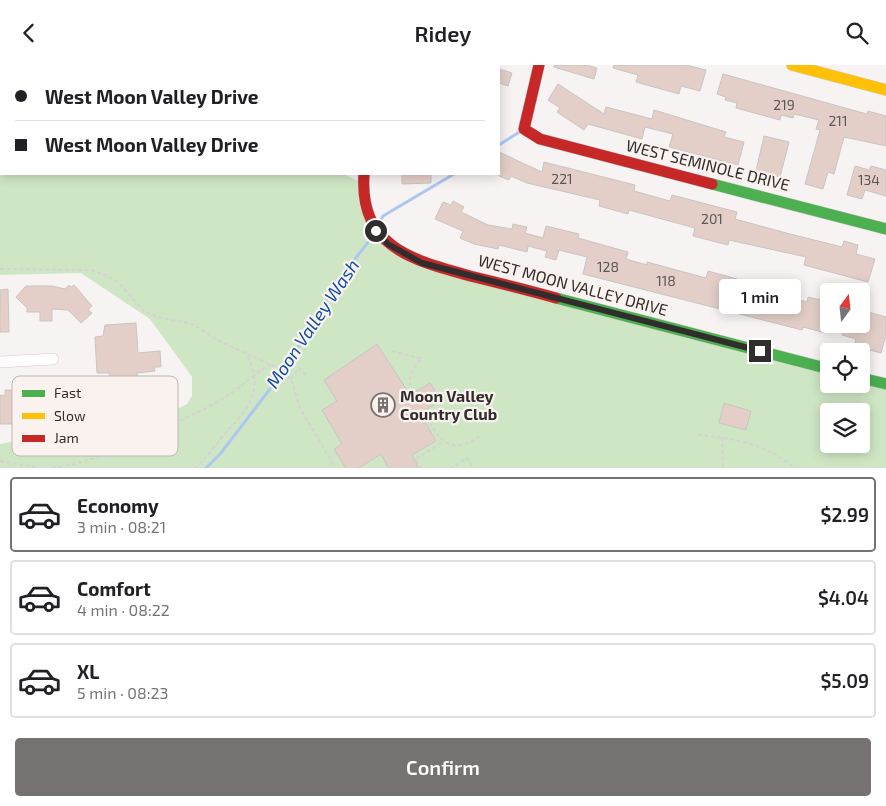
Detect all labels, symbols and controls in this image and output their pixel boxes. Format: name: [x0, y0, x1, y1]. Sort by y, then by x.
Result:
icon: back: [15, 19, 43, 47]
icon: search: [843, 19, 871, 47]
text: Ridey: [415, 20, 471, 46]
text: West Moon Valley Drive: [45, 85, 258, 108]
house number: 219: [773, 96, 795, 113]
house number: 211: [828, 112, 848, 129]
text: West Moon Valley Drive: [45, 133, 258, 156]
street label: WEST SEMINOLE DRIVE: [624, 135, 792, 194]
house number: 221: [551, 170, 573, 187]
house number: 134: [858, 171, 880, 188]
house number: 201: [701, 210, 723, 227]
route start: [365, 220, 387, 242]
street label: WEST MOON VALLEY DRIVE: [476, 250, 670, 319]
water label: Moon Valley Wash: [261, 255, 363, 392]
house number: 128: [597, 258, 619, 275]
house number: 118: [656, 272, 676, 289]
callout: 1 min: [719, 279, 801, 313]
north arrow: [820, 283, 870, 333]
map controls: [820, 283, 870, 453]
text: 1 min: [741, 287, 779, 306]
route end: [749, 340, 771, 362]
button: locate: [820, 343, 870, 393]
legend: [12, 376, 178, 456]
text: Fast: [54, 384, 81, 401]
place label: Moon Valley Country Club: [400, 386, 497, 424]
building icon: Moon Valley Country Club: [370, 392, 396, 418]
button: layers: [820, 403, 870, 453]
text: Slow: [54, 407, 86, 424]
text: Jam: [54, 429, 79, 446]
icon: car: [17, 492, 62, 537]
text: Economy: [77, 494, 159, 517]
text: $2.99: [821, 503, 869, 526]
text: 3 min · 08:21: [77, 517, 166, 536]
icon: car: [17, 575, 62, 620]
text: Comfort: [77, 577, 151, 600]
text: $4.04: [818, 586, 869, 609]
text: 4 min · 08:22: [77, 600, 170, 619]
icon: car: [17, 658, 62, 703]
text: XL: [77, 660, 99, 683]
text: $5.09: [820, 669, 869, 692]
text: 5 min · 08:23: [77, 683, 168, 702]
button: Confirm: [15, 738, 871, 796]

